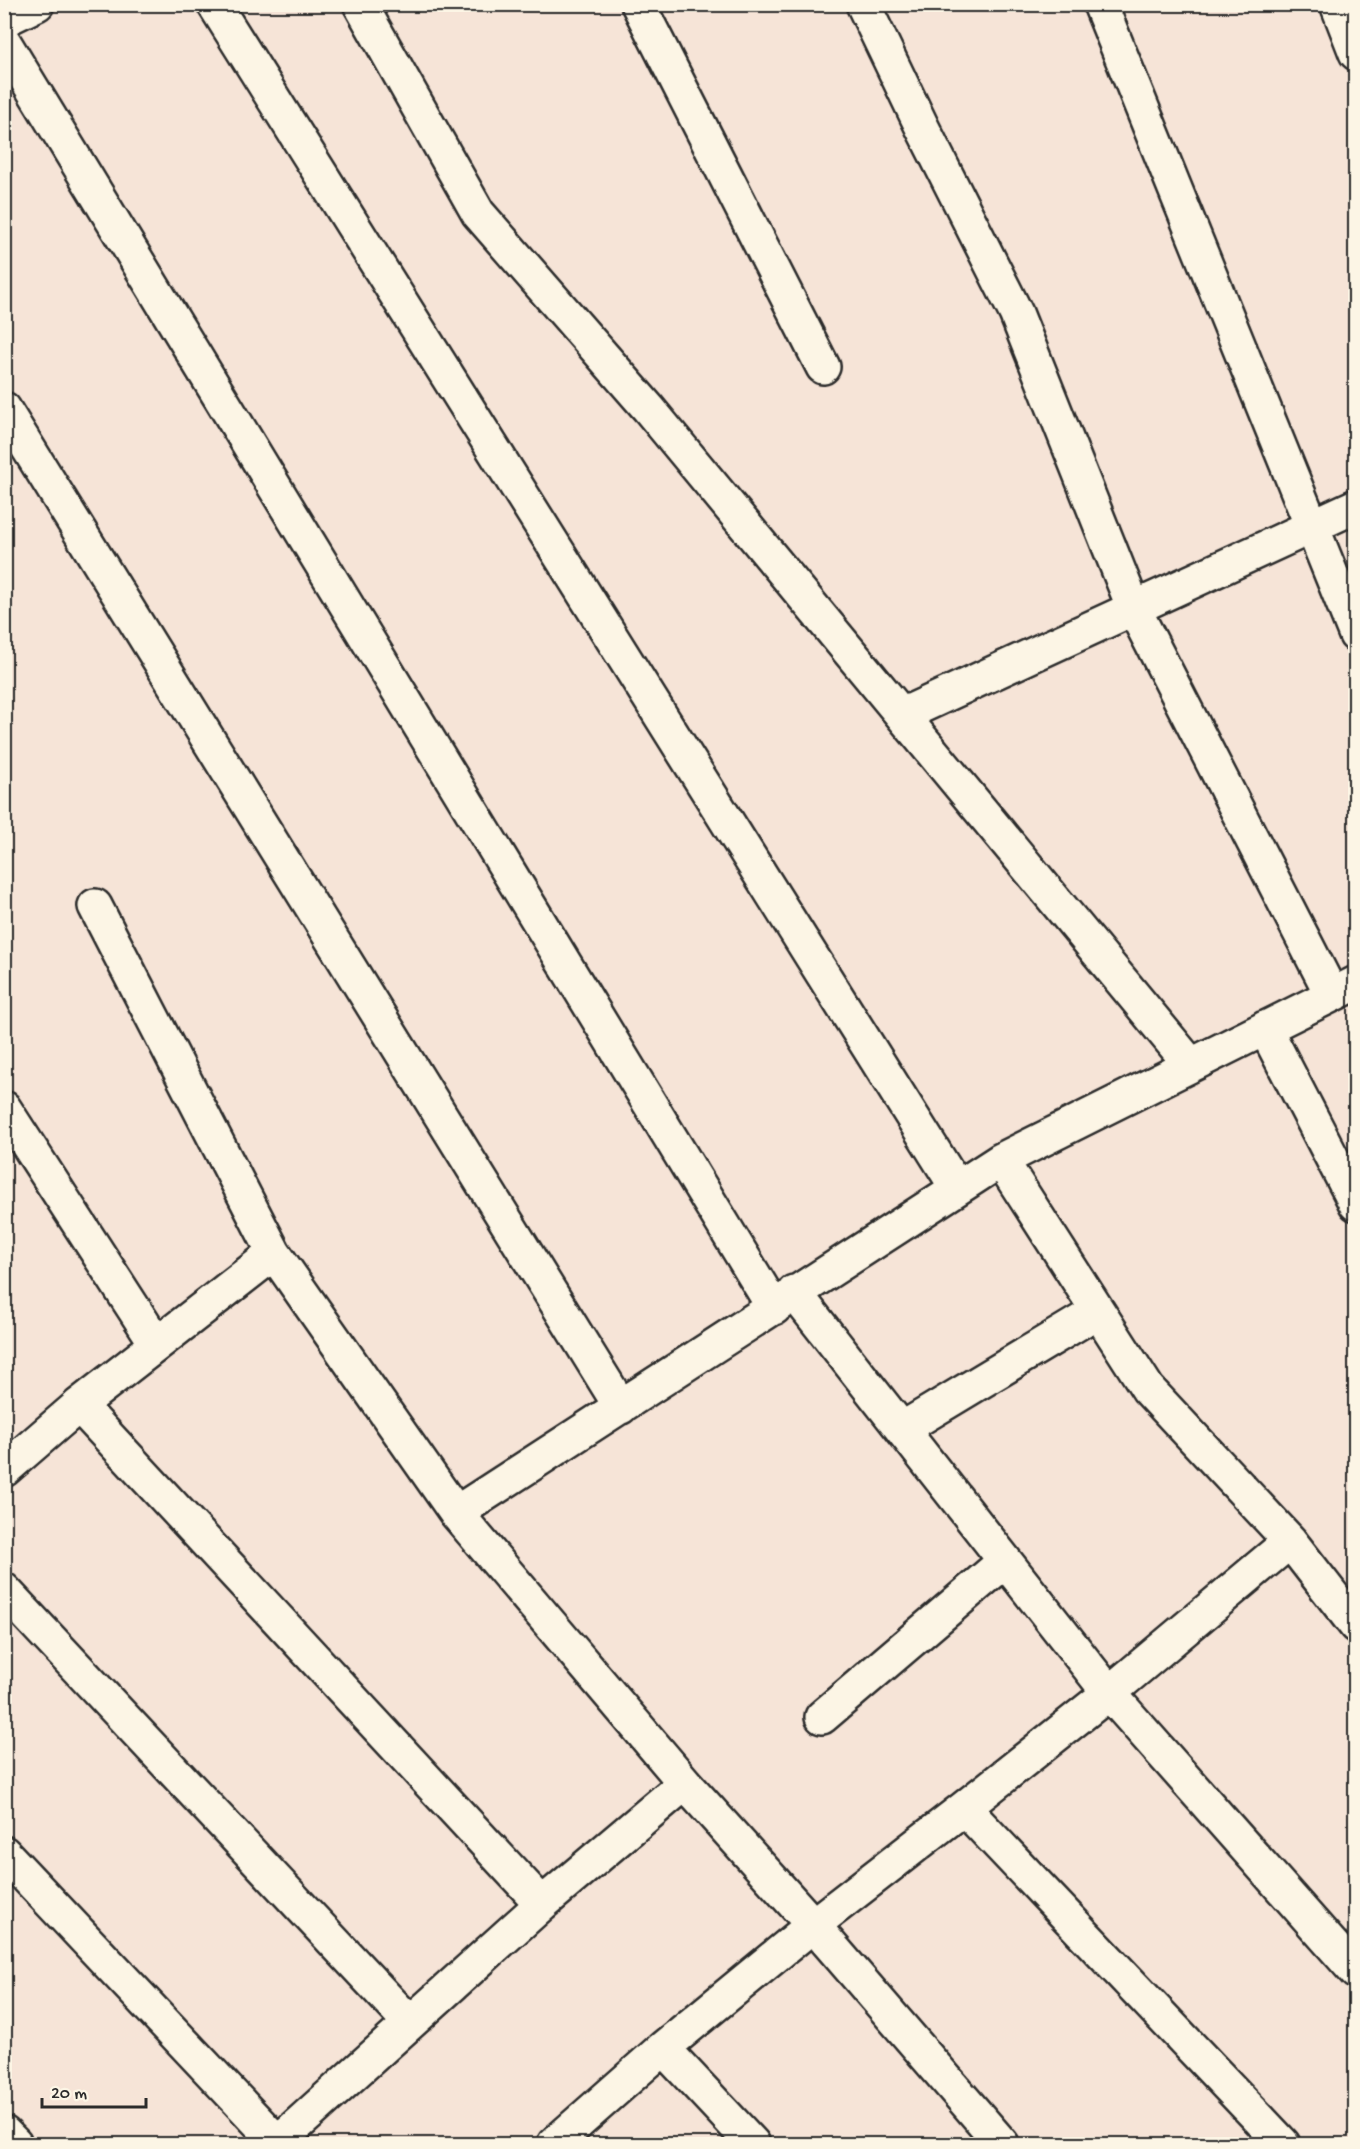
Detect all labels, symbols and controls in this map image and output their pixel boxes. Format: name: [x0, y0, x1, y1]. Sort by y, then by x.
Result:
scale bar: [42, 2071, 146, 2109]
text: 20 m: [51, 2084, 87, 2105]

